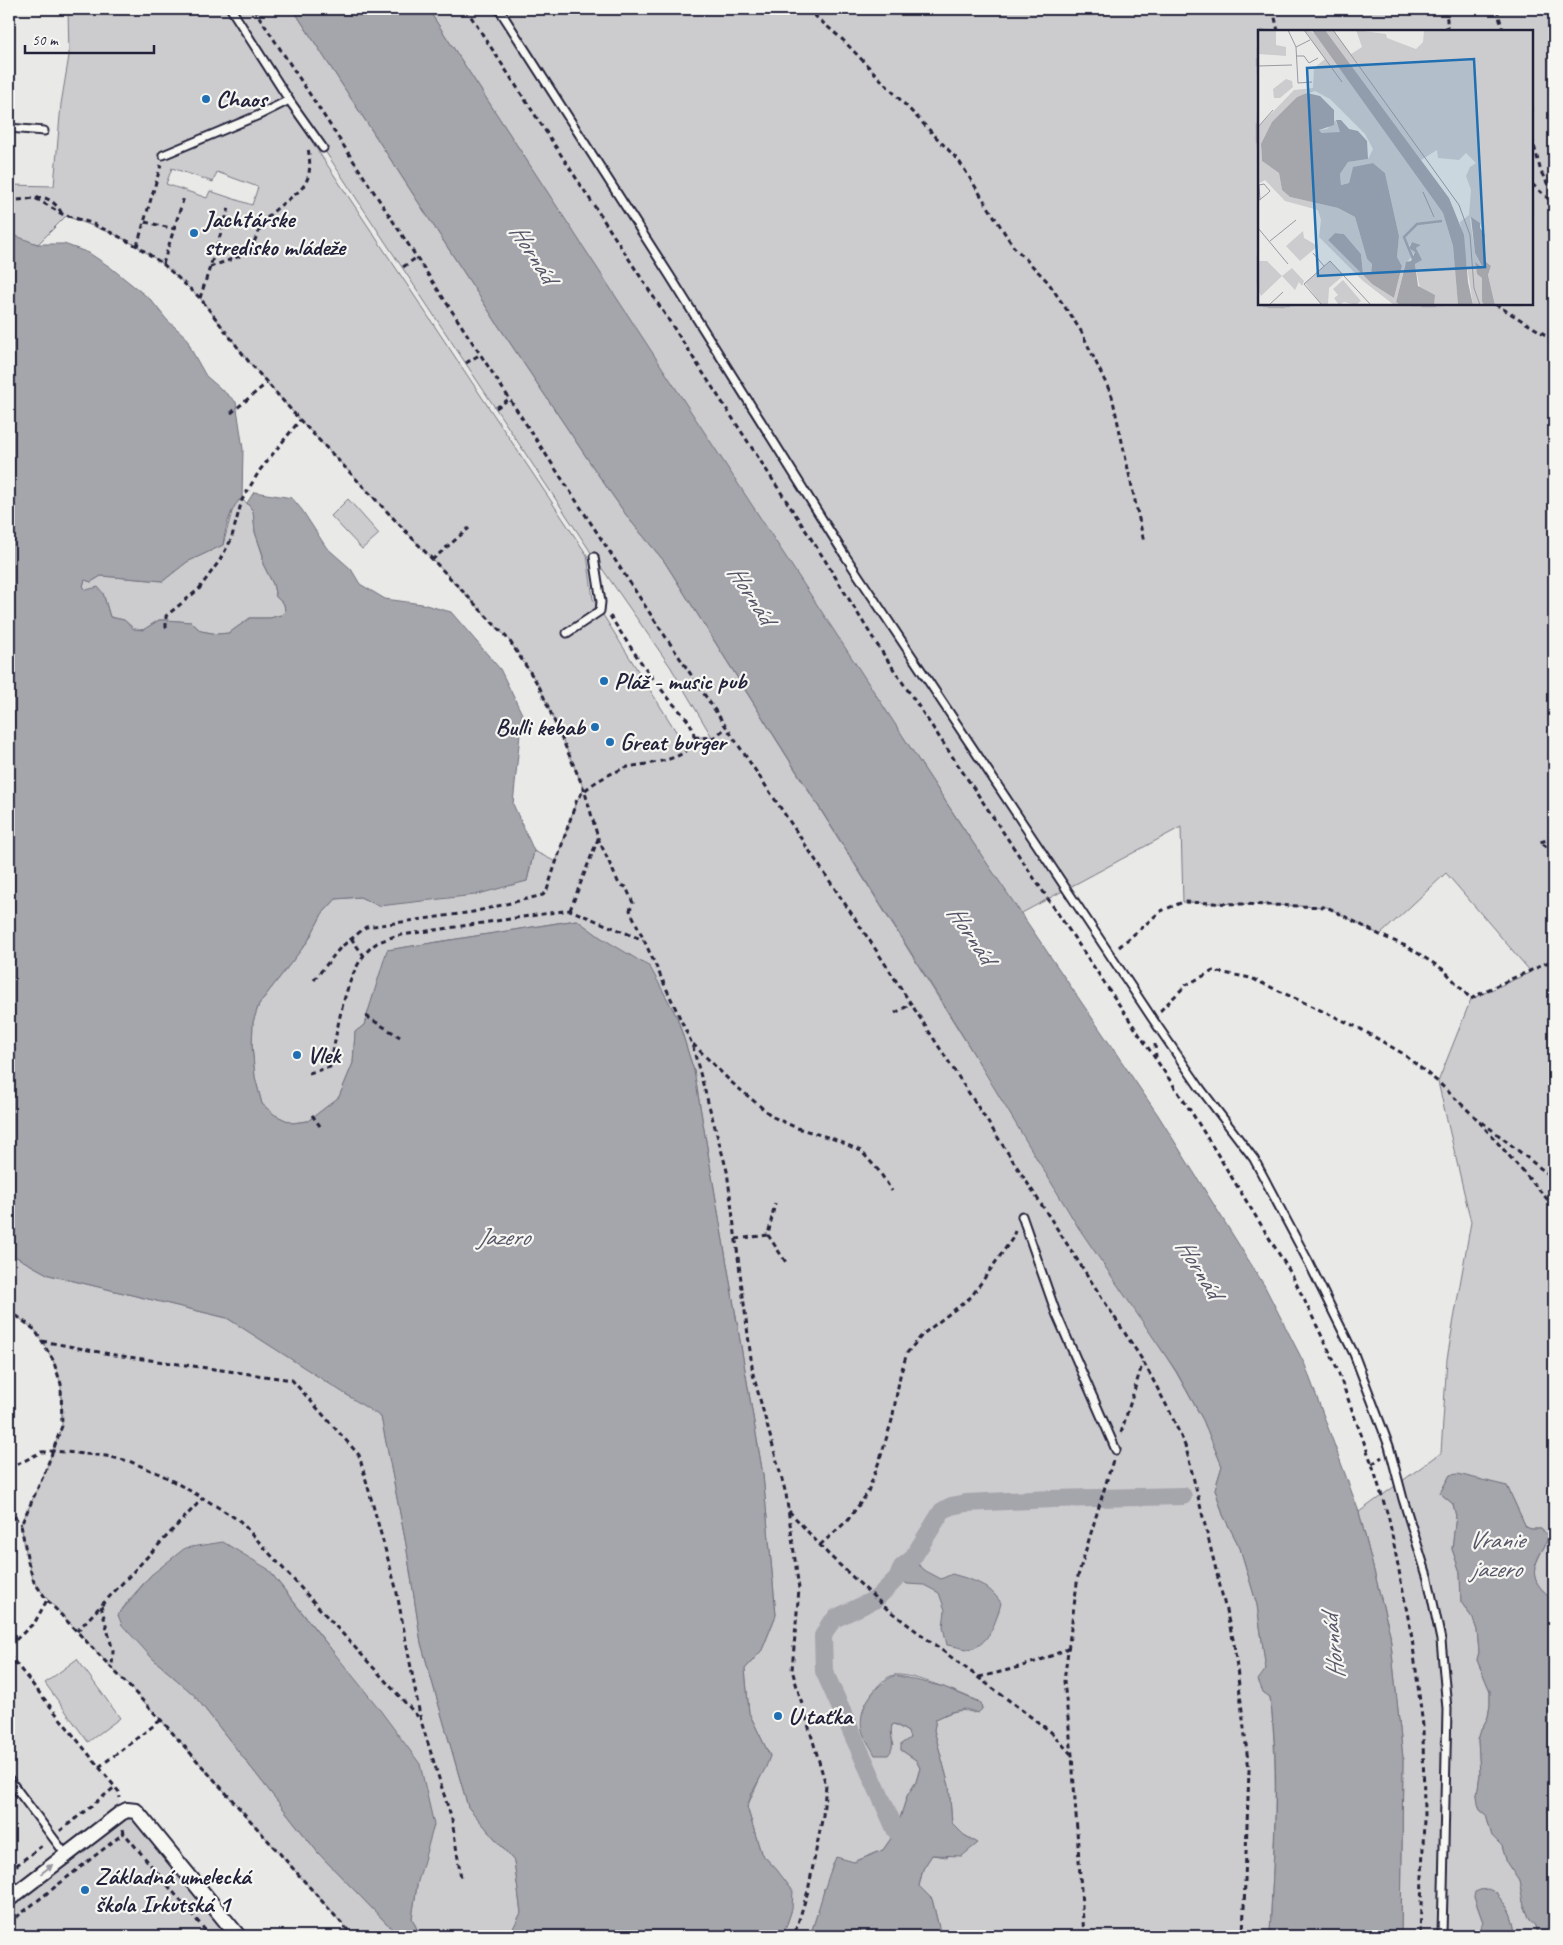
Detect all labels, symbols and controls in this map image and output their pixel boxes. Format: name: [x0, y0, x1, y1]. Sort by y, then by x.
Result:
scale bar: [25, 22, 154, 54]
inset map: [1258, 30, 1533, 305]
text: 50 m: [32, 31, 59, 50]
place label: Chaos: [216, 84, 269, 114]
marker: Chaos: [200, 93, 212, 105]
place label: Jachtárske stredisko mládeže: [202, 204, 347, 262]
water label: Hornád: [502, 217, 568, 295]
marker: Jachtárske stredisko mládeže: [188, 227, 200, 239]
water label: Hornád: [720, 558, 786, 636]
place label: Pláž - music pub: [614, 666, 748, 696]
marker: Pláž - music pub: [598, 675, 610, 687]
place label: Bulli kebab: [496, 712, 586, 742]
marker: Bulli kebab: [589, 721, 601, 733]
place label: Great burger: [620, 727, 728, 757]
marker: Great burger: [604, 736, 616, 748]
water label: Hornád: [940, 899, 1006, 975]
place label: Vlek: [307, 1040, 342, 1070]
marker: Vlek: [291, 1049, 303, 1061]
water label: Jazero: [475, 1221, 532, 1253]
water label: Hornád: [1168, 1232, 1233, 1310]
water label: Vranie jazero: [1468, 1524, 1528, 1585]
water label: Hornád: [1313, 1606, 1352, 1680]
place label: U taťka: [788, 1701, 854, 1731]
marker: U taťka: [772, 1710, 784, 1722]
place label: Základná umelecká škola Irkutská 1: [95, 1861, 253, 1919]
one-way arrow: [40, 1864, 53, 1875]
marker: Základná umelecká škola Irkutská 1: [79, 1884, 91, 1896]

